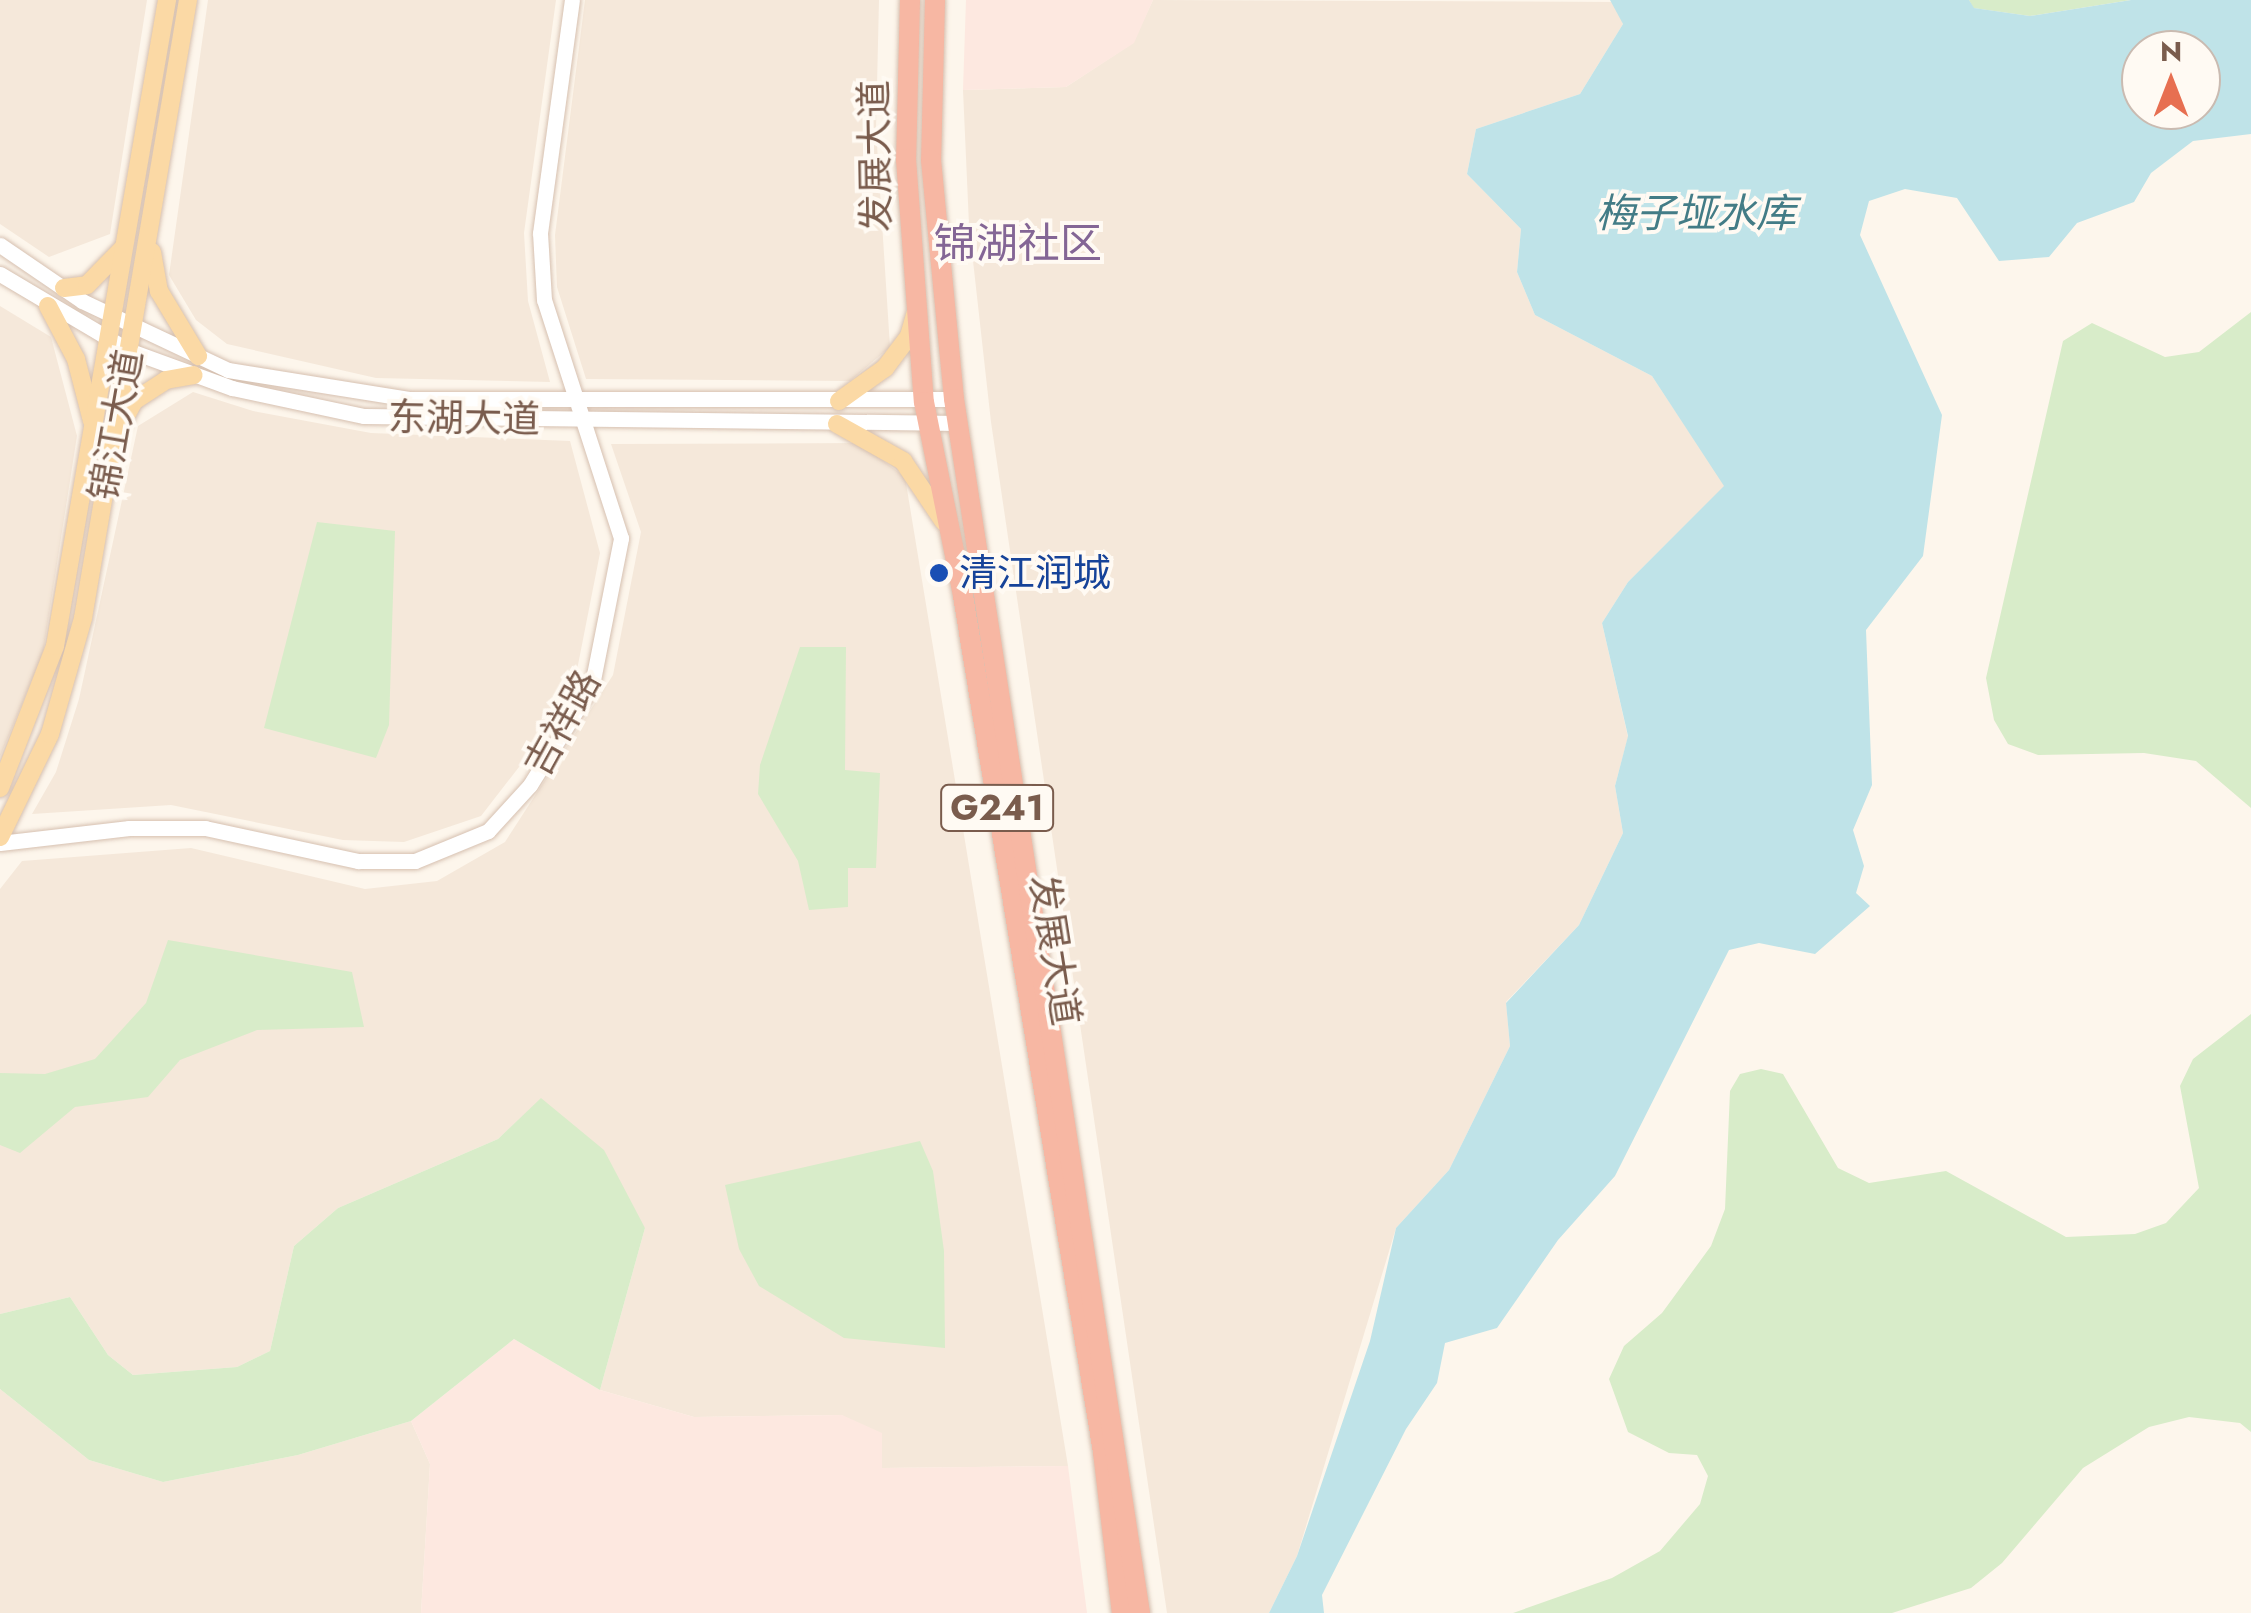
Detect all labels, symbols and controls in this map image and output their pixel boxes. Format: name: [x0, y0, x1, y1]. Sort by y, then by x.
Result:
north arrow: [2121, 30, 2221, 130]
text: N: [2160, 31, 2182, 72]
street label: 发展大道: [851, 80, 899, 232]
water label: 梅子垭水库: [1596, 189, 1796, 237]
district label: 锦湖社区: [934, 219, 1102, 269]
street label: 锦江大道: [80, 346, 152, 504]
street label: 东湖大道: [388, 394, 540, 442]
place label: 清江润城: [959, 550, 1111, 596]
marker: 清江润城: [928, 562, 950, 584]
street label: 吉祥路: [514, 662, 610, 784]
road number: G241: [940, 778, 1054, 838]
street label: 发展大道: [1021, 871, 1089, 1029]

